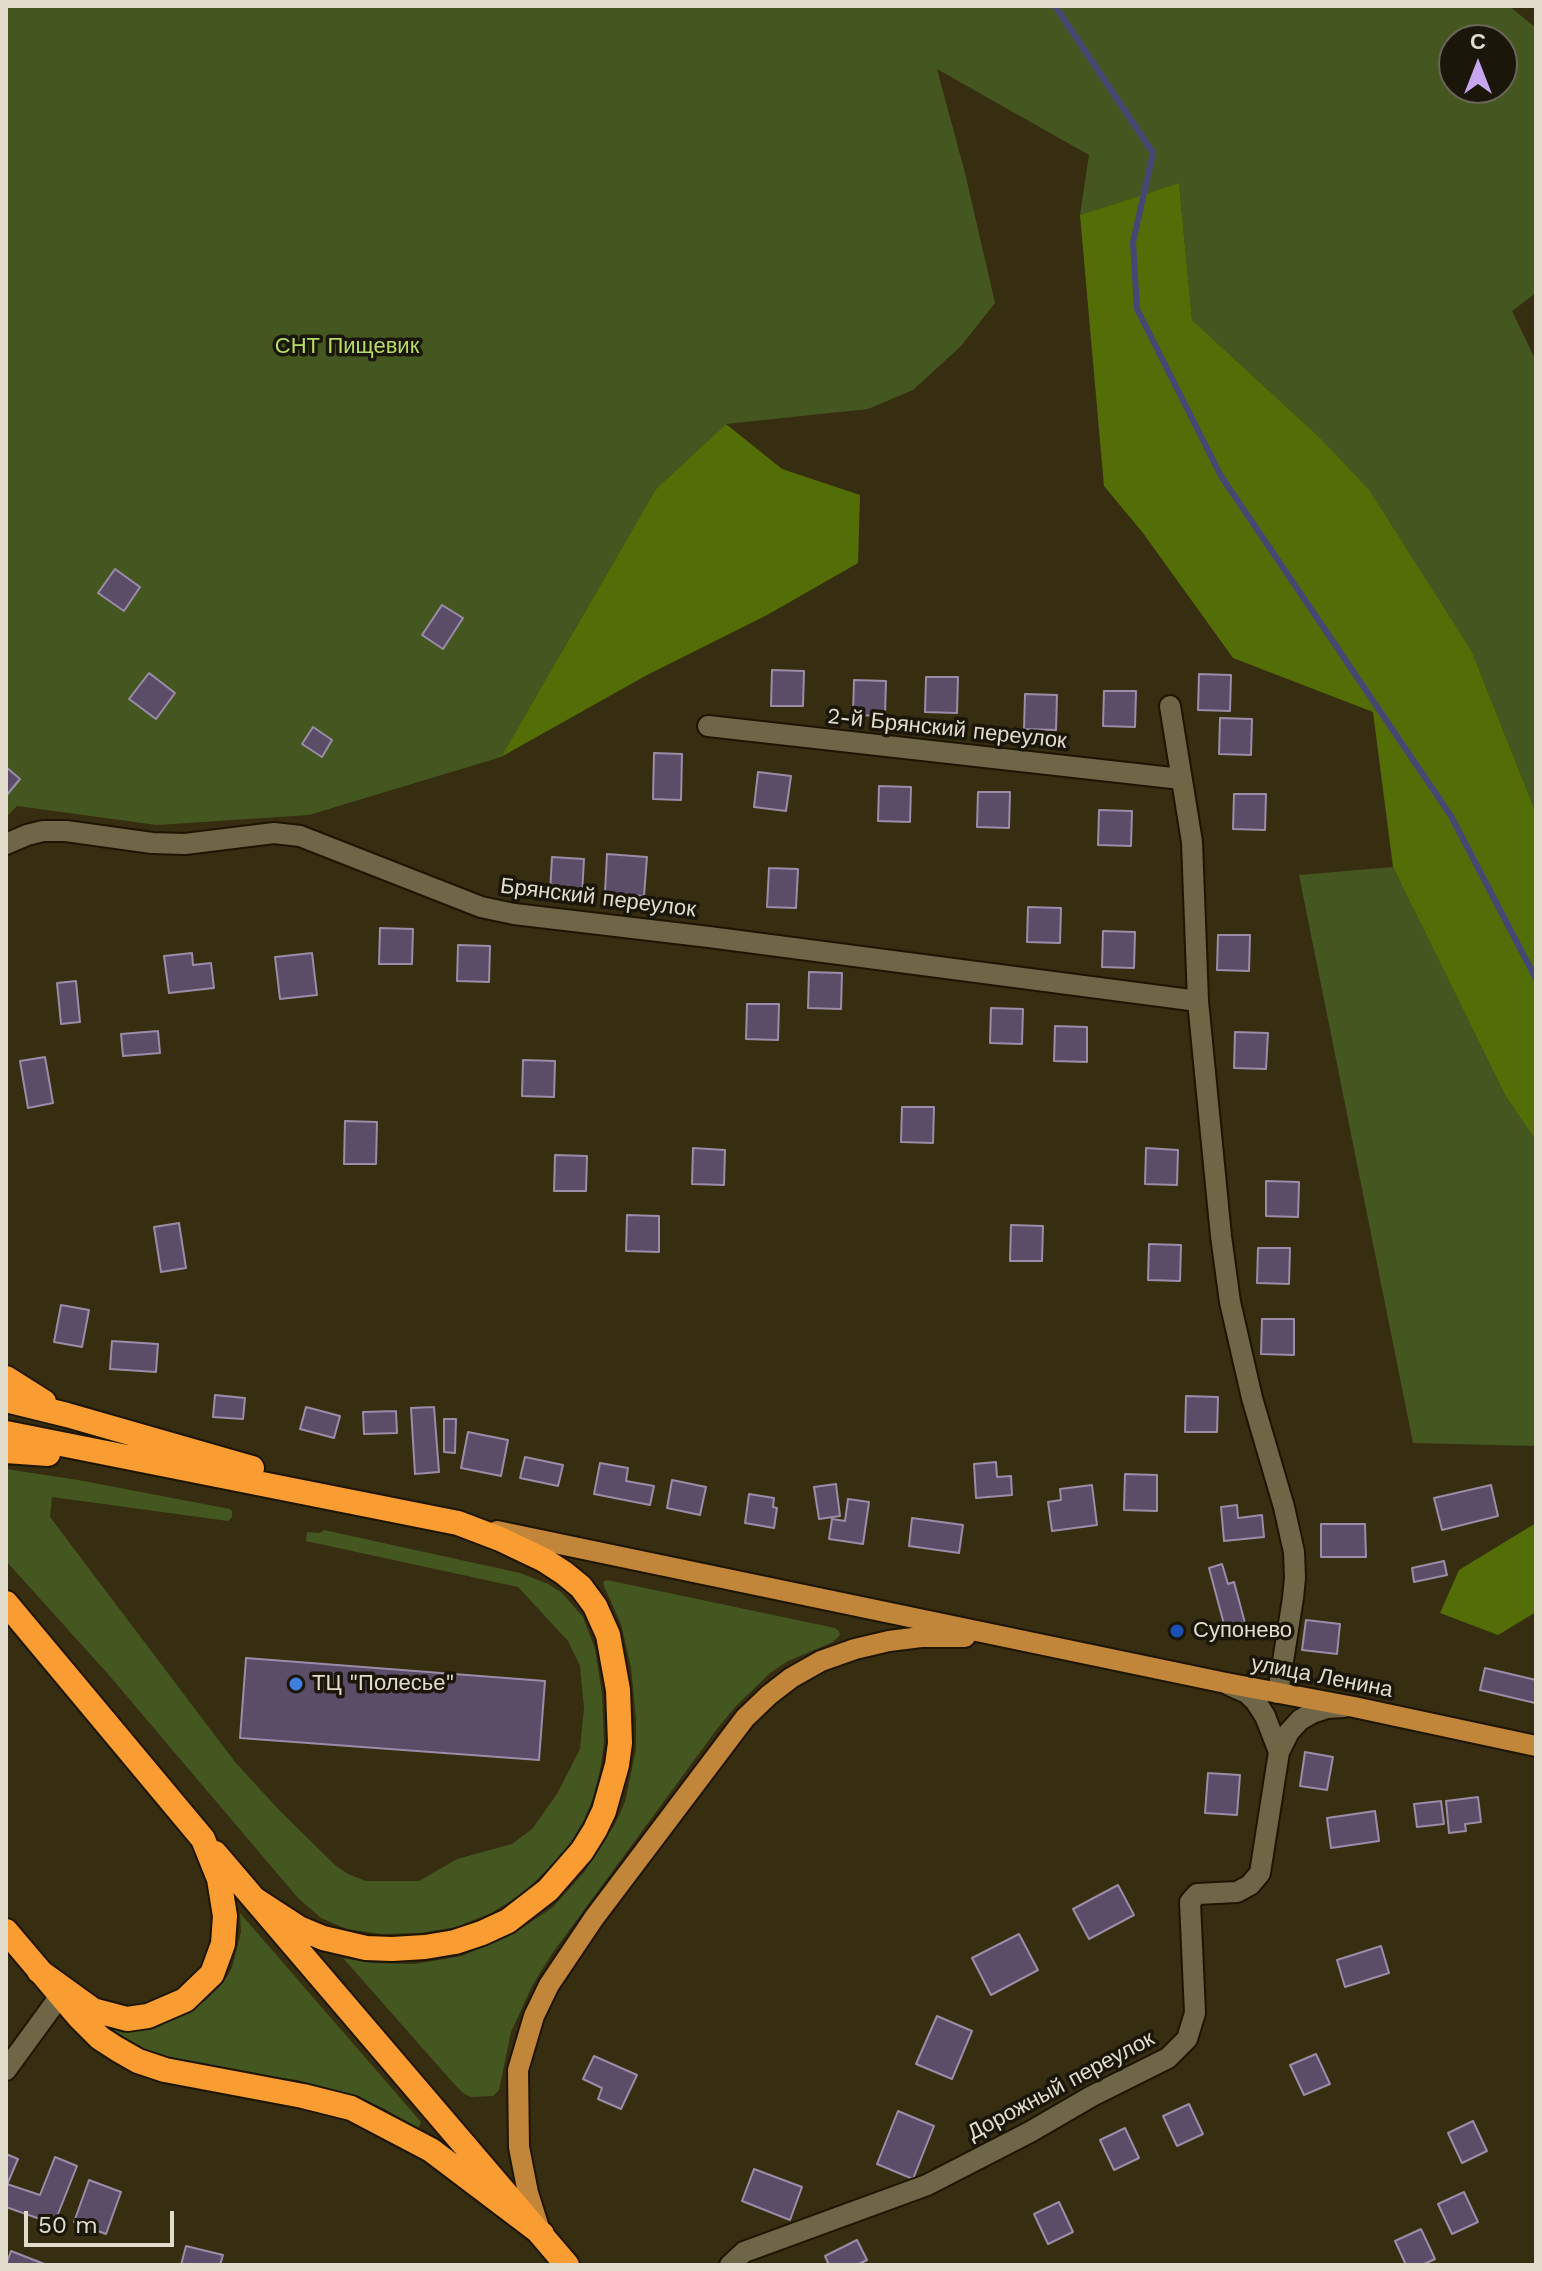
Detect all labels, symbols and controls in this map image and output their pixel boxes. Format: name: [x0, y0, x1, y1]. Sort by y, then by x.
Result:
north arrow: [1438, 24, 1518, 104]
text: С: [1470, 29, 1486, 54]
park label: СНТ Пищевик: [275, 334, 419, 360]
street label: 2-й Брянский переулок: [826, 703, 1068, 755]
street label: Брянский переулок: [499, 873, 697, 923]
place label: Супонево: [1193, 1618, 1292, 1644]
marker: Супонево: [1168, 1622, 1186, 1640]
street label: улица Ленина: [1249, 1650, 1395, 1704]
place label: ТЦ "Полесье": [312, 1671, 454, 1697]
marker: ТЦ "Полесье": [287, 1675, 305, 1693]
street label: Дорожный переулок: [963, 2026, 1159, 2146]
scale bar: [28, 2195, 178, 2245]
text: 50 m: [38, 2211, 98, 2239]

